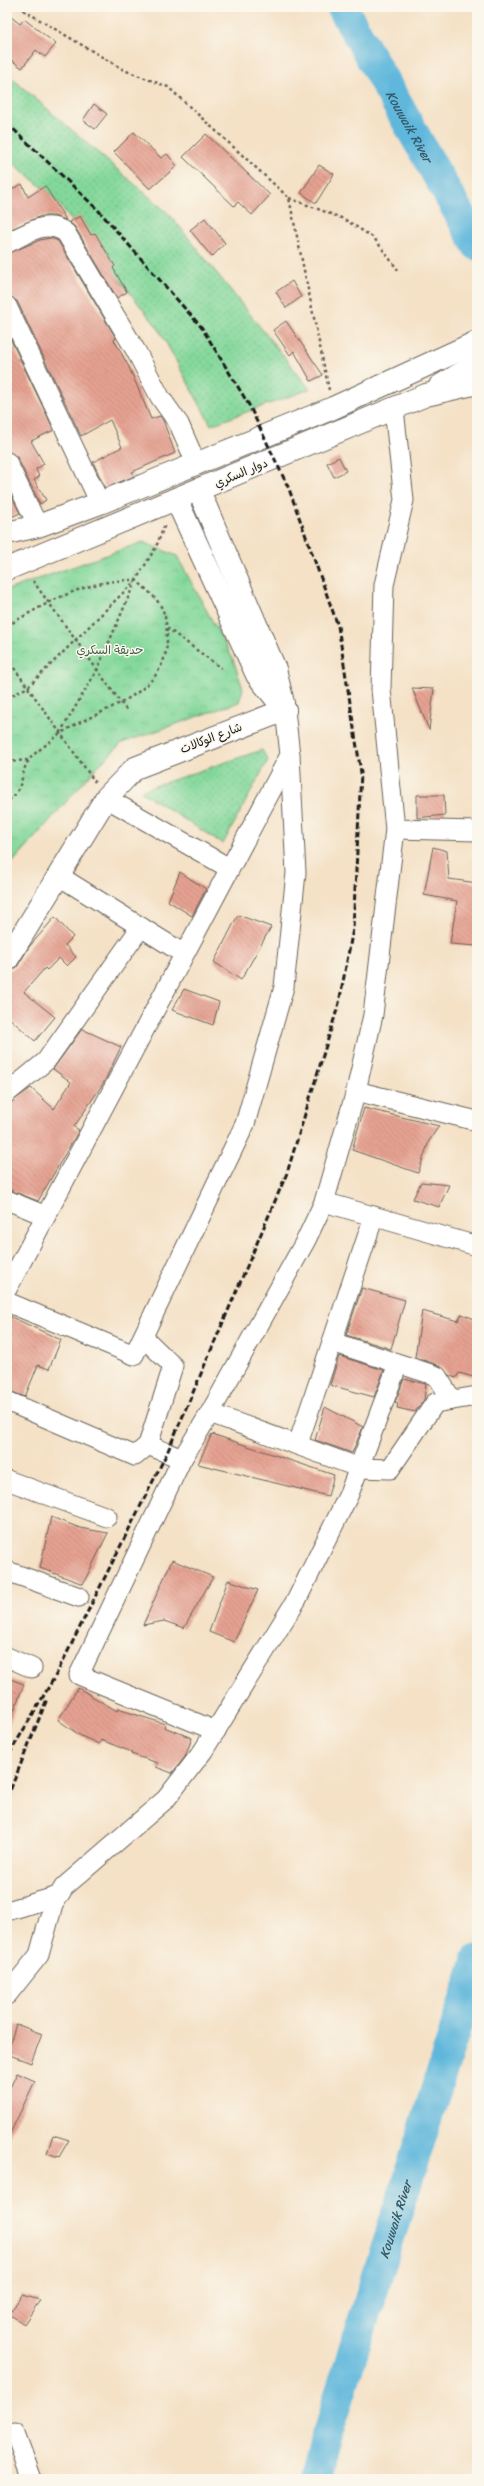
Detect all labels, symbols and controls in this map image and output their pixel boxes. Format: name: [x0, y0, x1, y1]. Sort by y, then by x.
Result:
water label: Kouwaik River: [379, 86, 440, 169]
street label: دوار السكري: [211, 452, 271, 494]
park label: حديقة السكري: [76, 639, 144, 661]
street label: شارع الوكالات: [177, 716, 245, 760]
water label: Kouwaik River: [372, 2176, 419, 2261]

